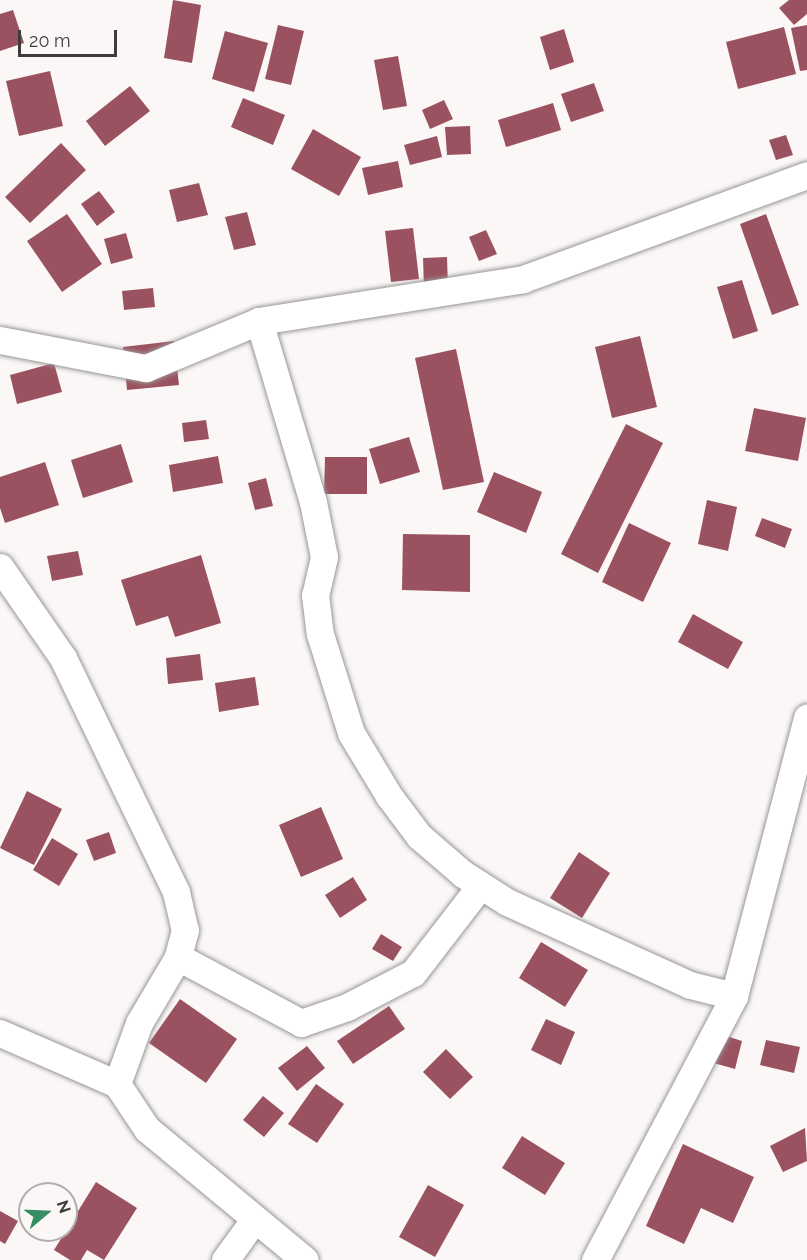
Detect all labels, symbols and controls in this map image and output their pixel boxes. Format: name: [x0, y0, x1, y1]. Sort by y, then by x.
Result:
scale bar: [21, 18, 120, 56]
text: 20 m: [29, 30, 71, 51]
north arrow: [18, 1182, 78, 1242]
text: N: [53, 1198, 75, 1215]

